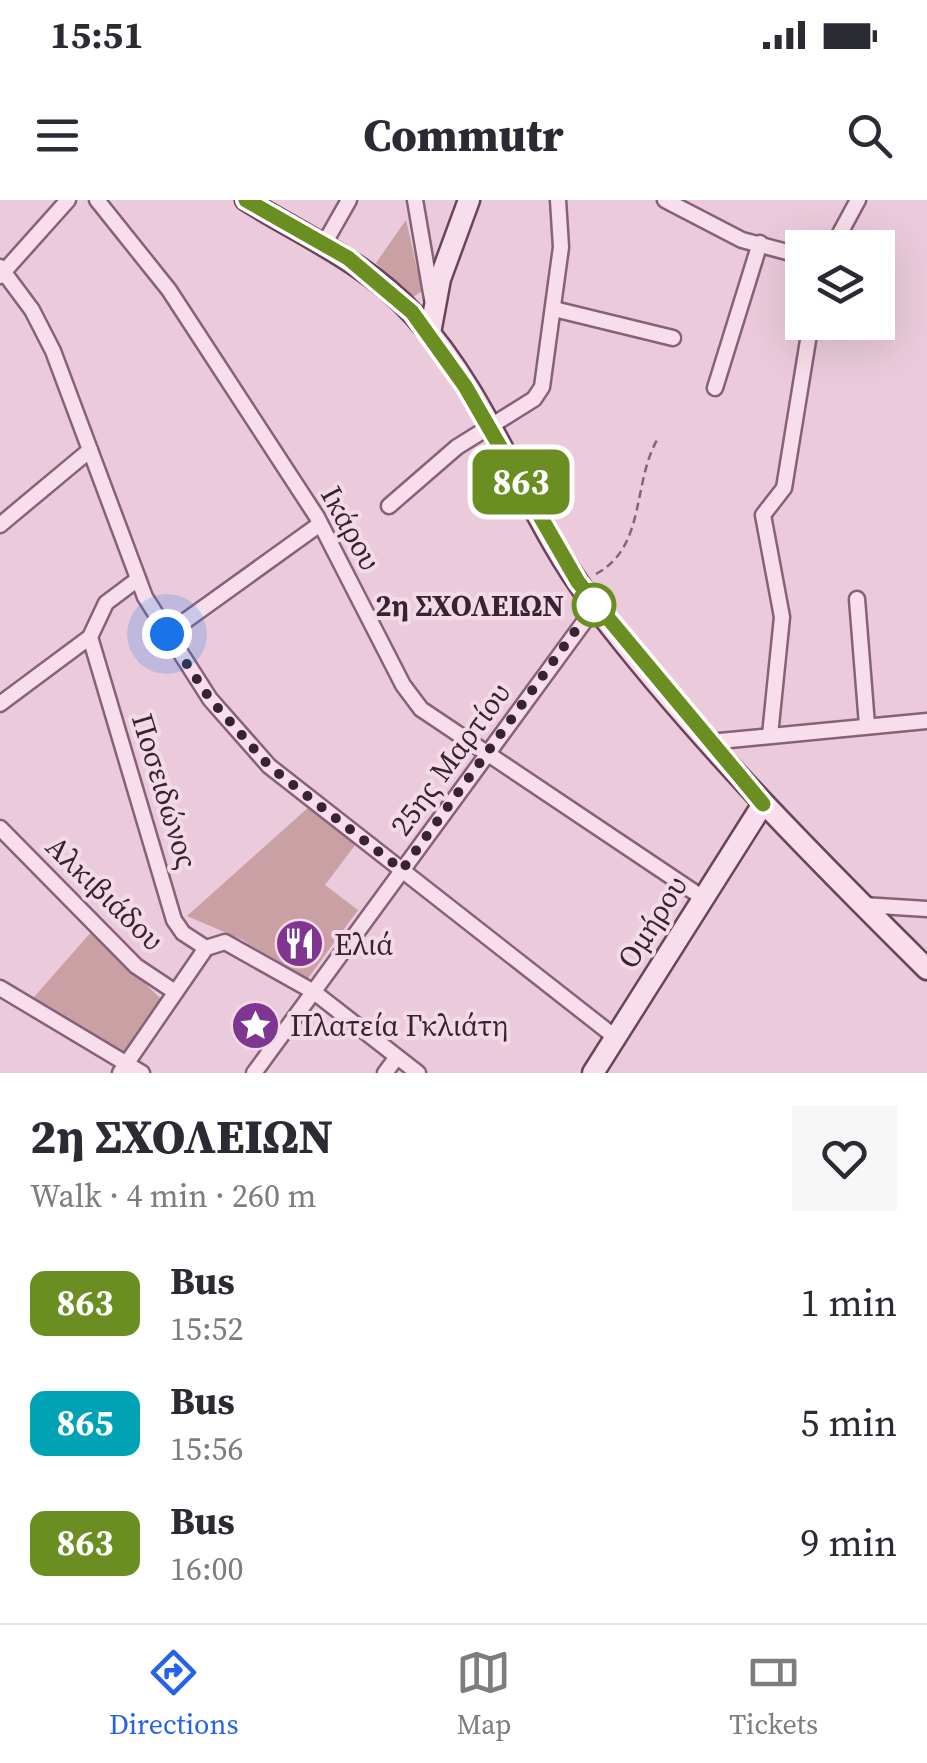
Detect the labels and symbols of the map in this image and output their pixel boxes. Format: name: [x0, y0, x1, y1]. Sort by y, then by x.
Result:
line badge: 863: [464, 450, 578, 514]
street label: Ικάρου: [311, 479, 391, 577]
marker: 2η ΣΧΟΛΕΙΩΝ: [573, 584, 615, 626]
place label: 2η ΣΧΟΛΕΙΩΝ: [375, 585, 564, 626]
your location: [142, 609, 192, 659]
street label: 25ης Μαρτίου: [380, 674, 520, 844]
street label: Ποσειδώνος: [122, 708, 208, 874]
street label: Αλκιβιάδου: [37, 826, 173, 960]
street label: Ομήρου: [608, 868, 696, 976]
restaurant icon: Ελιά: [273, 918, 325, 970]
place label: Ελιά: [334, 924, 393, 965]
place icon: Πλατεία Γκλιάτη: [229, 999, 281, 1051]
place label: Πλατεία Γκλιάτη: [290, 1005, 508, 1046]

